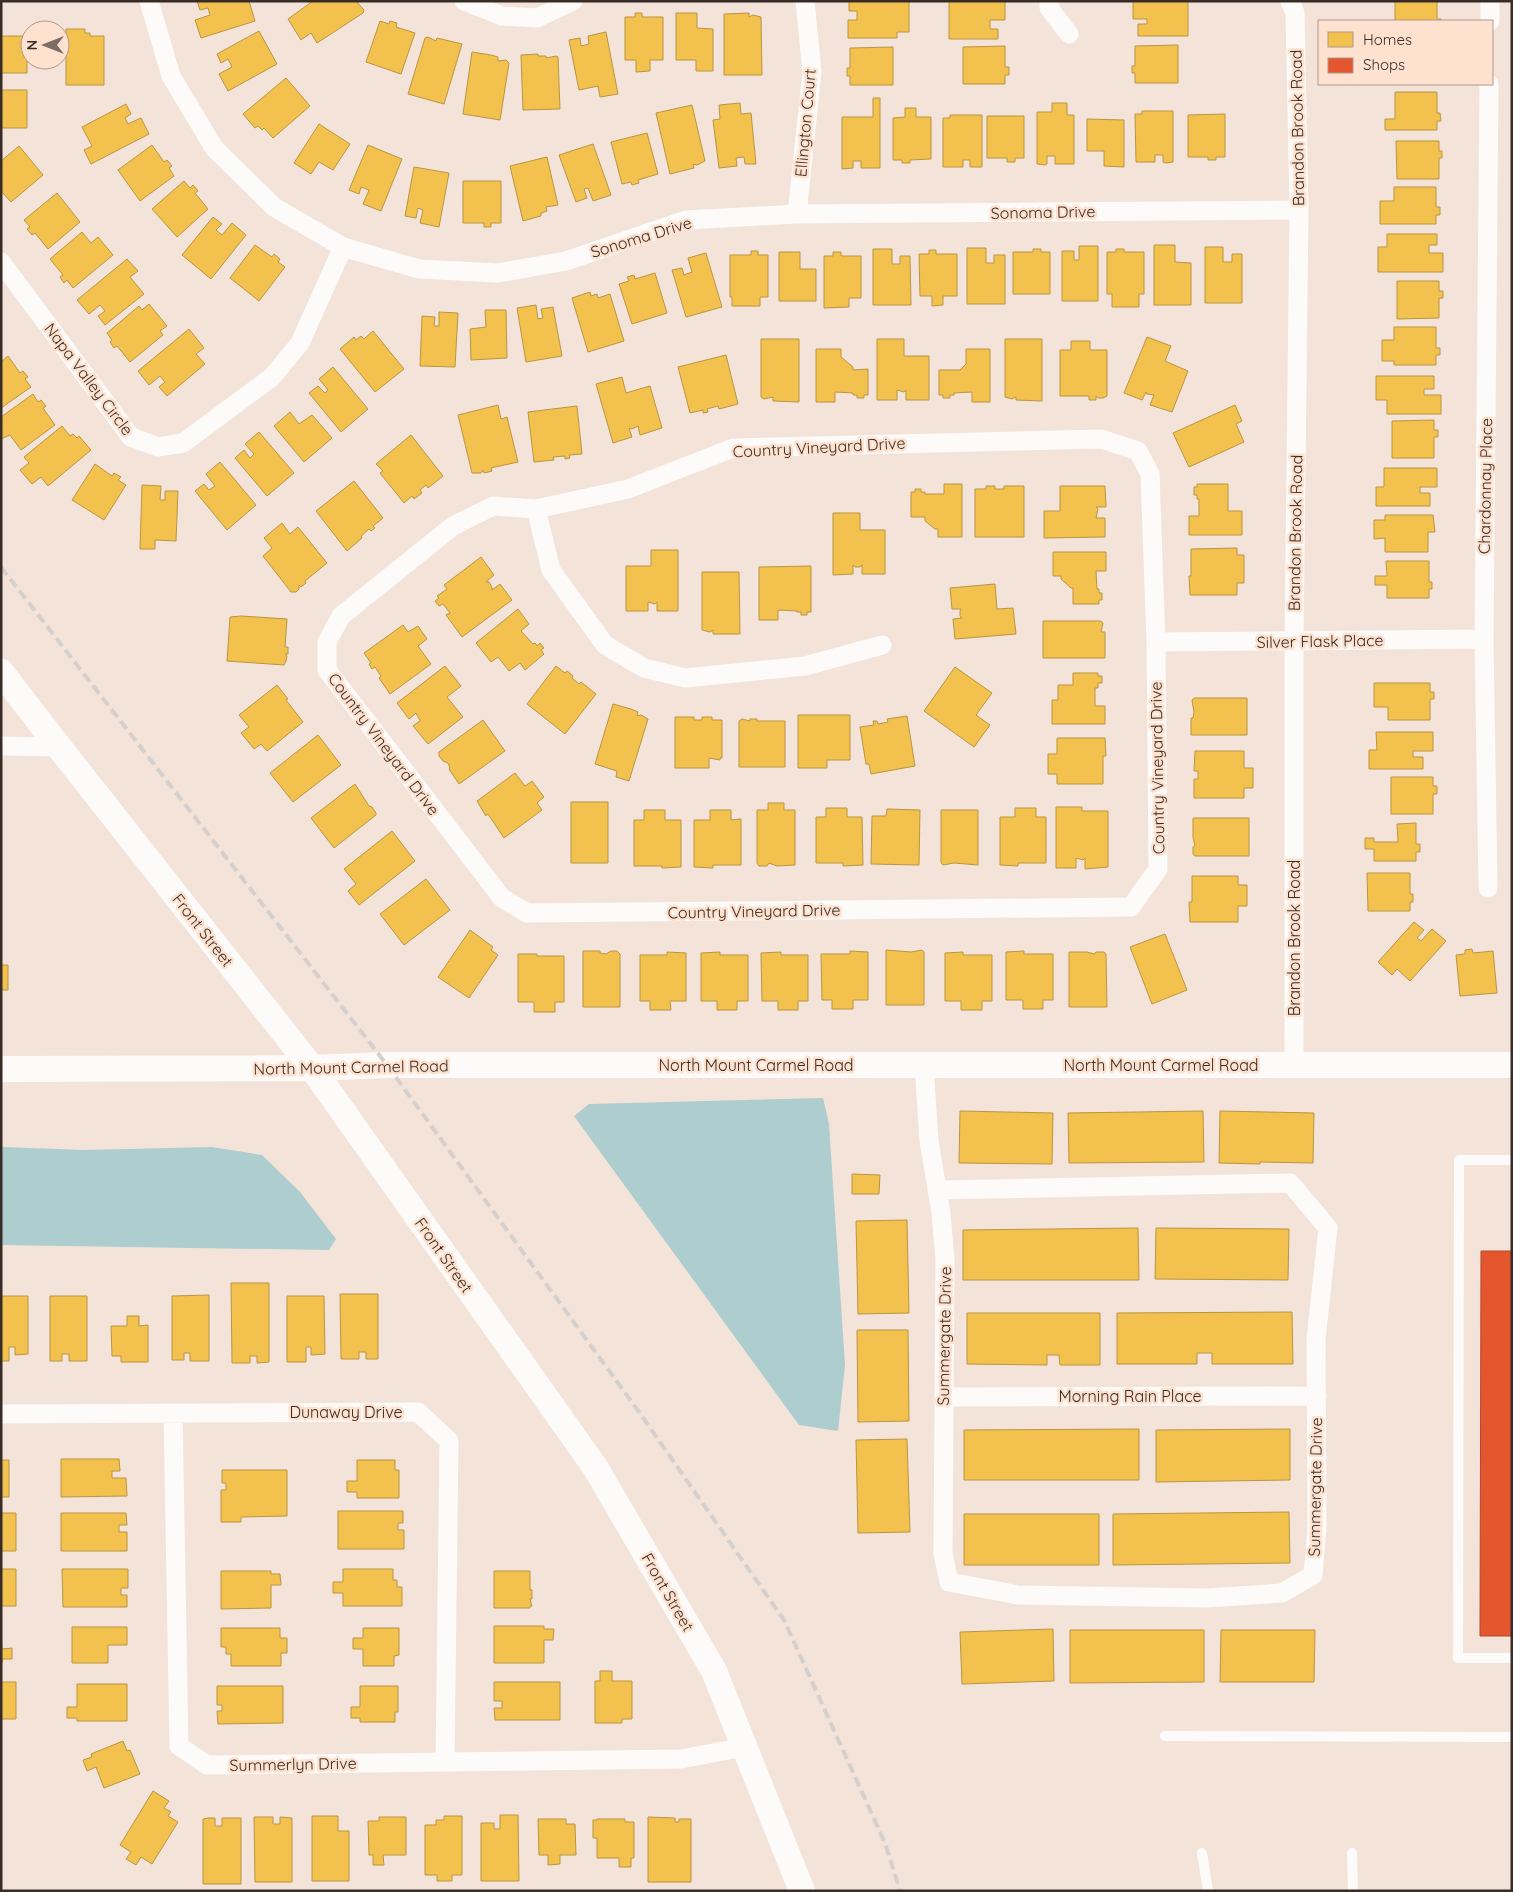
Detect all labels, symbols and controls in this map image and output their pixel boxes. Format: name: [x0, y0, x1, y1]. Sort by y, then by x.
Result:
north arrow: [20, 20, 70, 70]
legend: [1318, 20, 1493, 85]
text: Homes: [1363, 30, 1412, 49]
text: N: [23, 40, 41, 50]
street label: Brandon Brook Road: [1286, 50, 1308, 206]
text: Shops: [1363, 55, 1405, 74]
street label: Ellington Court: [790, 68, 820, 178]
street label: Sonoma Drive: [990, 201, 1096, 223]
street label: Sonoma Drive: [588, 212, 694, 262]
street label: Napa Valley Circle: [40, 319, 138, 439]
street label: Chardonnay Place: [1474, 418, 1496, 554]
street label: Country Vineyard Drive: [732, 432, 906, 462]
street label: Brandon Brook Road: [1284, 455, 1306, 611]
street label: Silver Flask Place: [1256, 630, 1384, 652]
street label: Country Vineyard Drive: [324, 669, 444, 819]
street label: Country Vineyard Drive: [1145, 681, 1169, 855]
street label: Brandon Brook Road: [1284, 860, 1304, 1016]
street label: Front Street: [168, 890, 238, 970]
street label: Country Vineyard Drive: [667, 899, 841, 923]
street label: North Mount Carmel Road: [253, 1055, 449, 1079]
street label: North Mount Carmel Road: [658, 1055, 854, 1075]
street label: North Mount Carmel Road: [1063, 1055, 1259, 1075]
street label: Front Street: [411, 1214, 477, 1296]
street label: Summergate Drive: [933, 1266, 955, 1406]
street label: Morning Rain Place: [1058, 1386, 1202, 1406]
street label: Dunaway Drive: [289, 1402, 403, 1422]
street label: Summergate Drive: [1304, 1417, 1326, 1557]
street label: Front Street: [638, 1549, 698, 1635]
street label: Summerlyn Drive: [229, 1753, 357, 1775]

